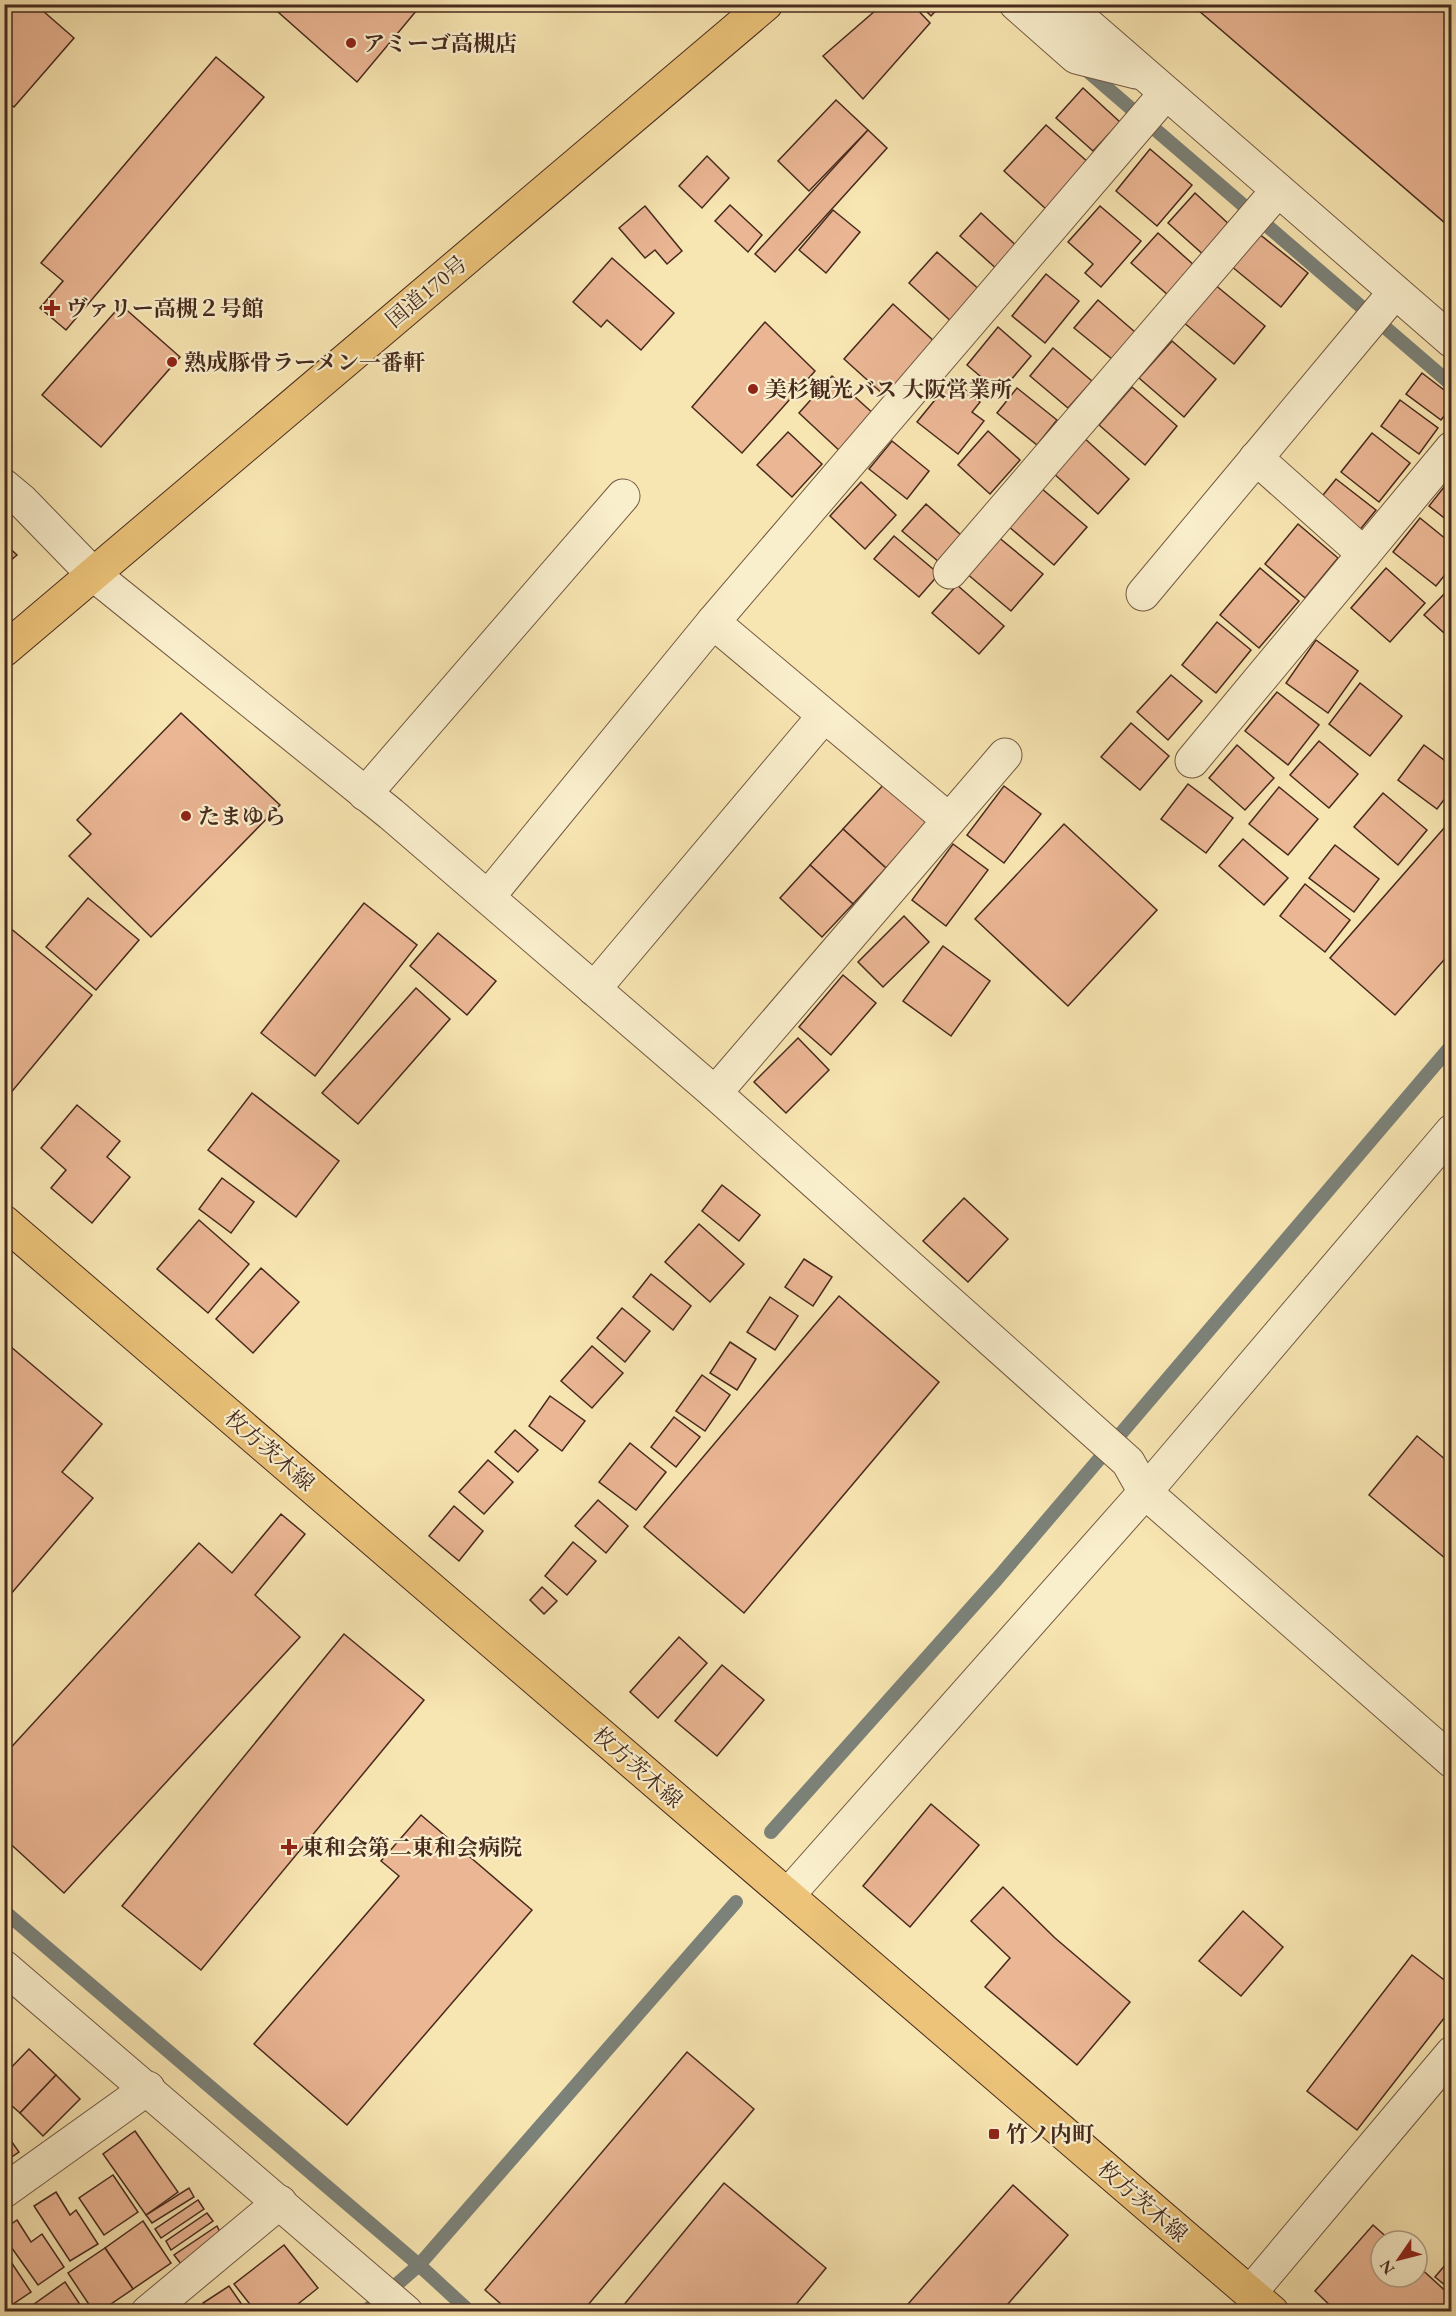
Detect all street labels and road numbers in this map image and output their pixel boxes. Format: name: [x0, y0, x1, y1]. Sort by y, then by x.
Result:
street label: 国道170号: [380, 249, 473, 334]
street label: 枚方茨木線: [219, 1403, 321, 1497]
street label: 枚方茨木線: [587, 1720, 689, 1814]
street label: 枚方茨木線: [1092, 2154, 1194, 2248]

